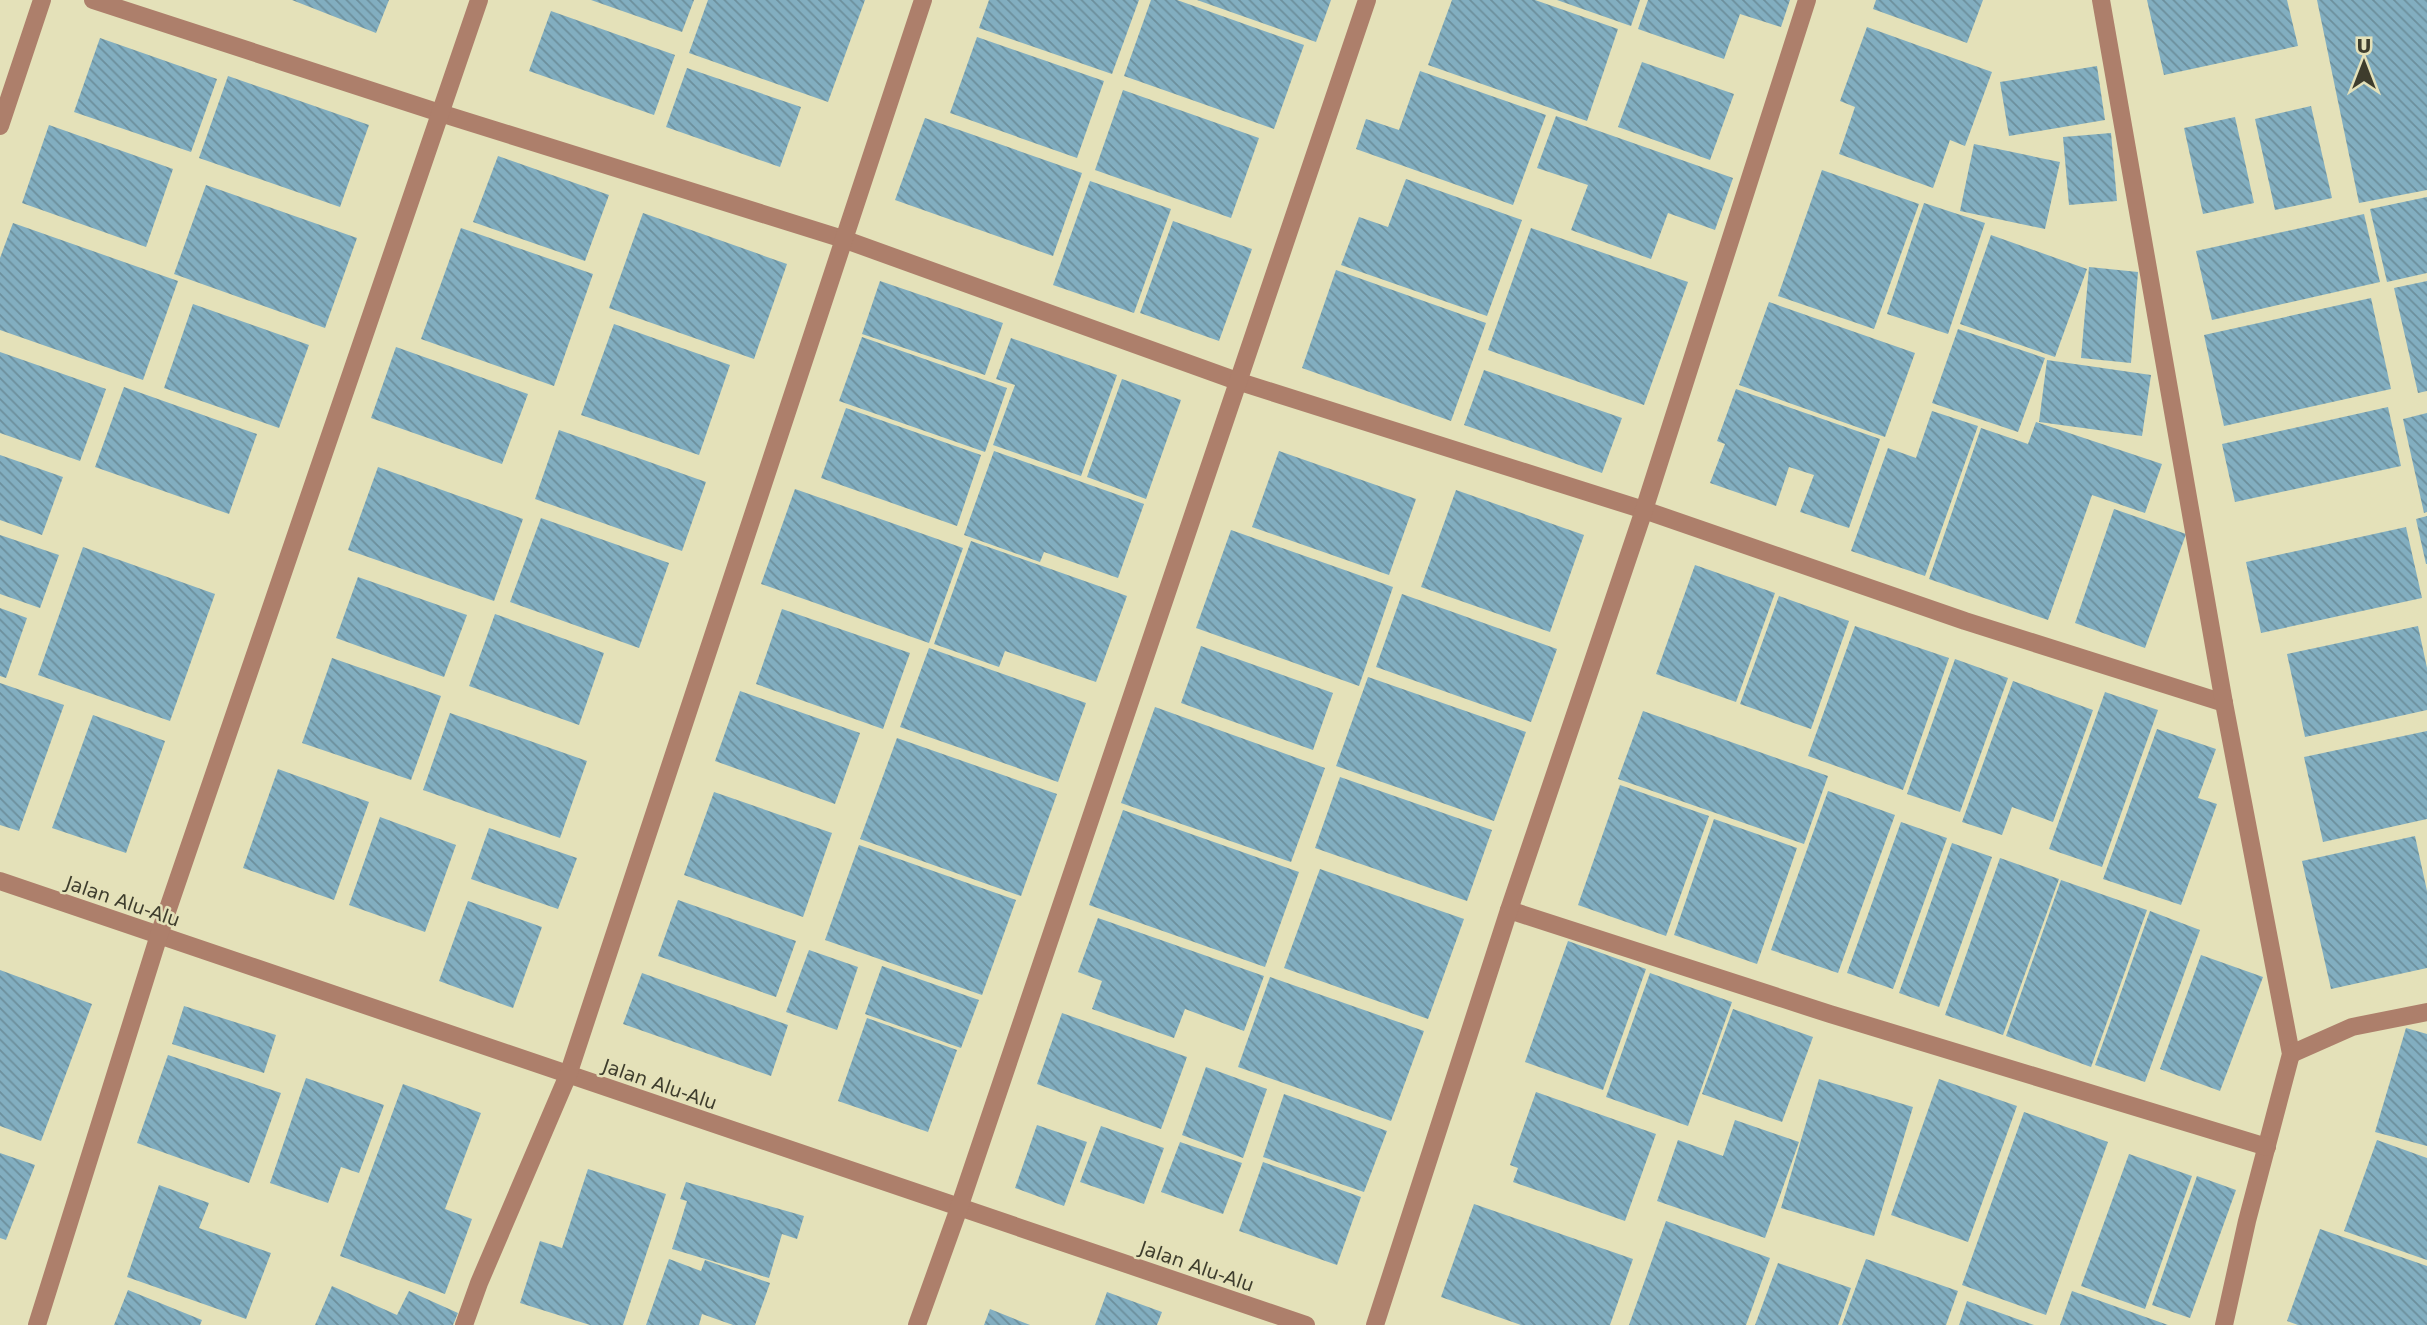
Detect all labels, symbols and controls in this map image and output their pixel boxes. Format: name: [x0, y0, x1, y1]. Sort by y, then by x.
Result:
north arrow: [2329, 28, 2399, 98]
text: U: [2356, 35, 2372, 57]
street label: Jalan Alu-Alu: [62, 871, 183, 931]
street label: Jalan Alu-Alu: [599, 1054, 720, 1114]
street label: Jalan Alu-Alu: [1136, 1236, 1257, 1296]

